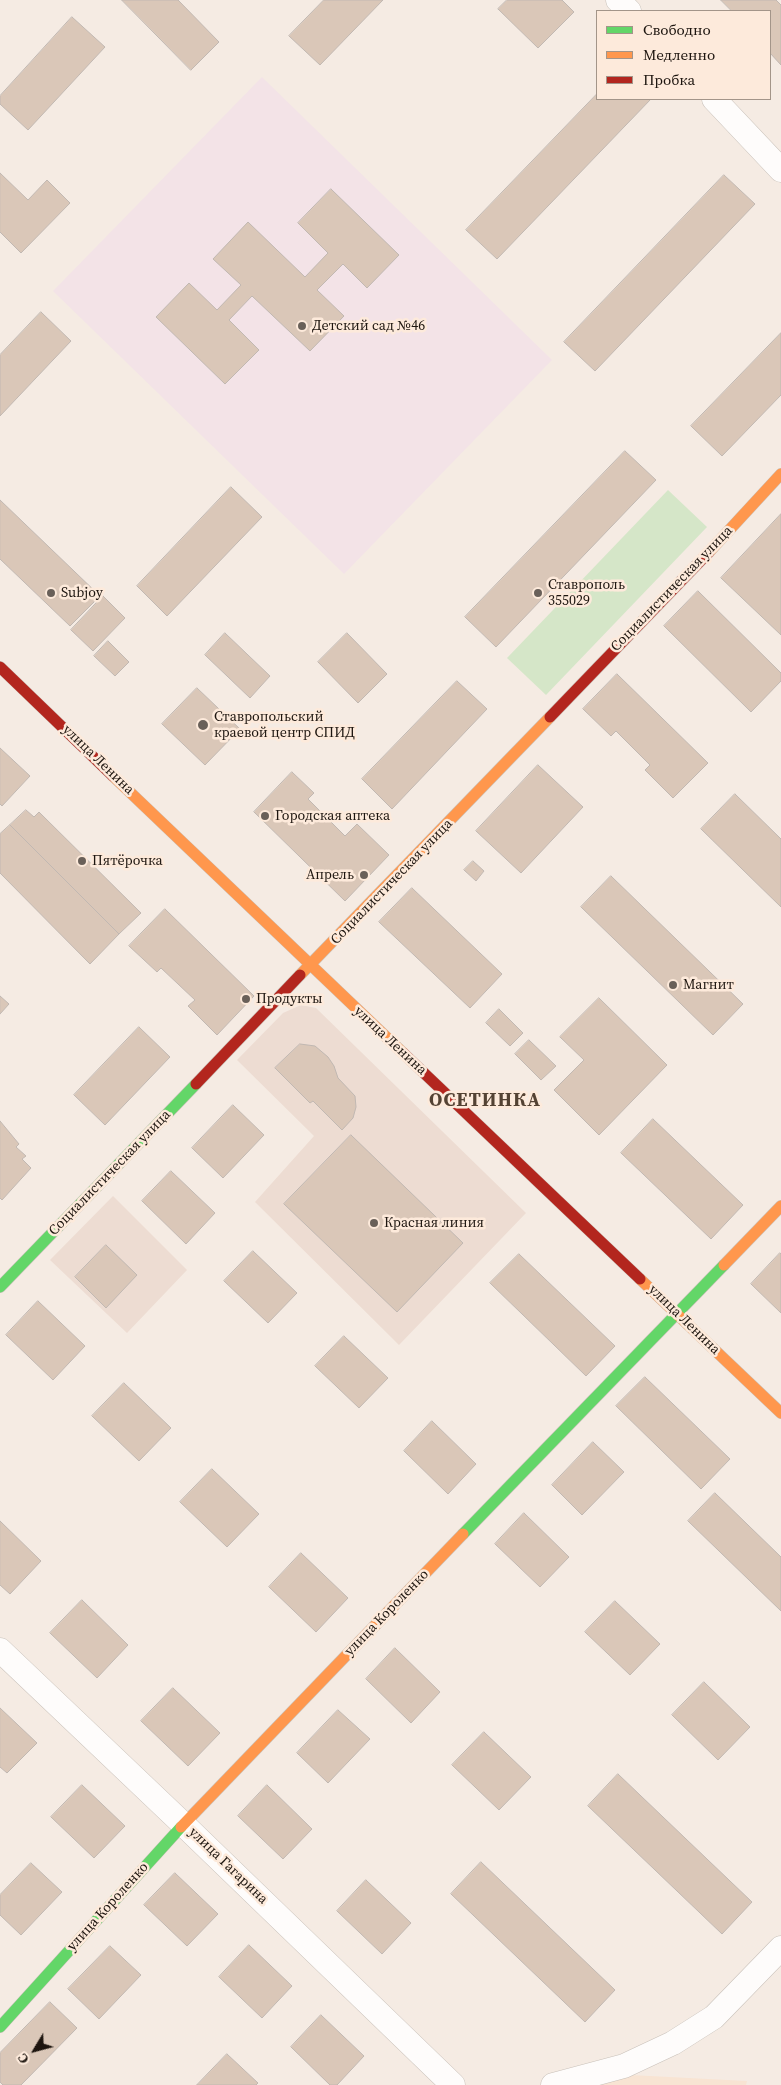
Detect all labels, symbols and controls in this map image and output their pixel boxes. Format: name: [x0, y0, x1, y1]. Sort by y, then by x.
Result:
legend: [596, 10, 771, 100]
text: Свободно: [643, 19, 711, 40]
text: Медленно: [643, 44, 715, 65]
text: Пробка: [643, 69, 695, 90]
place label: Детский сад №46: [312, 318, 425, 334]
marker: Детский сад №46: [296, 320, 308, 332]
street label: Социалистическая улица: [608, 523, 736, 655]
place label: Ставрополь 355029: [548, 577, 625, 610]
place label: Subjoy: [61, 585, 103, 601]
marker: Subjoy: [45, 587, 57, 599]
marker: Ставрополь 355029: [532, 587, 544, 599]
place label: Ставропольский краевой центр СПИД: [214, 709, 355, 742]
marker: Ставропольский краевой центр СПИД: [196, 718, 210, 732]
street label: улица Ленина: [59, 722, 137, 798]
place label: Городская аптека: [275, 808, 390, 824]
marker: Городская аптека: [259, 810, 271, 822]
street label: Социалистическая улица: [328, 816, 456, 948]
place label: Пятёрочка: [92, 853, 163, 869]
marker: Пятёрочка: [76, 855, 88, 867]
place label: Апрель: [306, 867, 354, 883]
marker: Апрель: [358, 869, 370, 881]
place label: Магнит: [683, 977, 734, 993]
marker: Магнит: [667, 979, 679, 991]
place label: Продукты: [256, 991, 323, 1007]
marker: Продукты: [240, 993, 252, 1005]
street label: улица Ленина: [350, 1003, 430, 1079]
district label: ОСЕТИНКА: [428, 1090, 542, 1112]
street label: Социалистическая улица: [46, 1107, 174, 1239]
place label: Красная линия: [384, 1215, 484, 1231]
marker: Красная линия: [368, 1217, 380, 1229]
street label: улица Ленина: [645, 1282, 723, 1358]
street label: улица Короленко: [342, 1566, 432, 1660]
street label: улица Гагарина: [185, 1824, 271, 1908]
street label: улица Короленко: [64, 1859, 152, 1955]
north arrow: [10, 2025, 60, 2075]
text: С: [12, 2050, 34, 2069]

